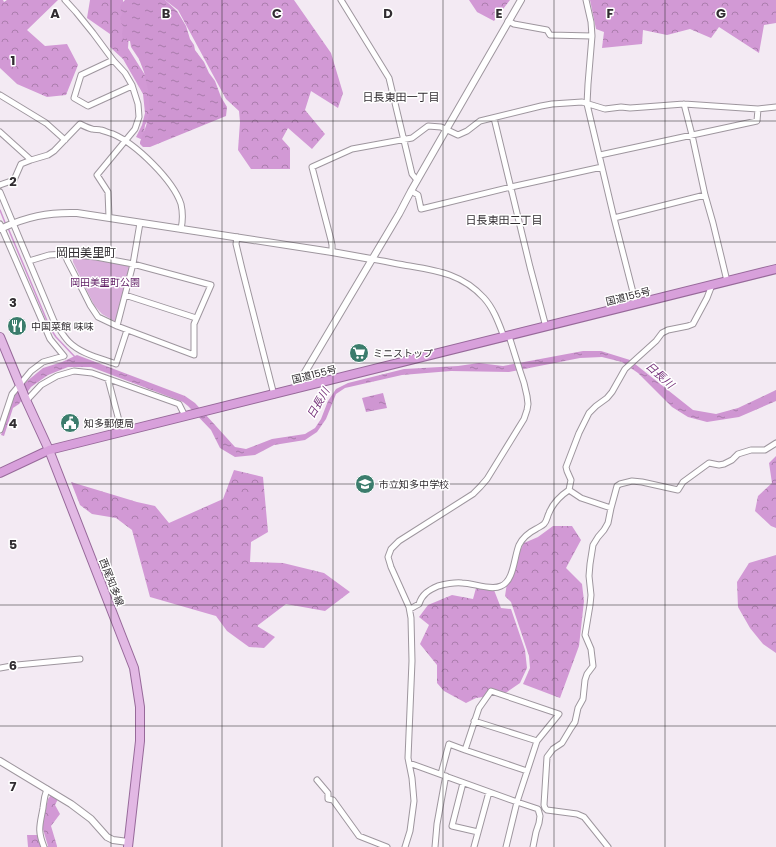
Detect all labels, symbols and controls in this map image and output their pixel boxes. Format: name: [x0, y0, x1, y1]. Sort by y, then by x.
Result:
text: A: [50, 4, 60, 23]
text: B: [162, 4, 171, 23]
text: C: [272, 4, 282, 23]
text: D: [383, 4, 393, 23]
text: E: [495, 4, 503, 23]
text: F: [606, 4, 614, 23]
text: G: [716, 4, 726, 23]
text: 1: [11, 51, 15, 70]
district label: 日長東田一丁目: [363, 89, 440, 105]
text: 2: [9, 172, 17, 191]
district label: 日長東田二丁目: [466, 212, 543, 228]
district label: 岡田美里町: [56, 244, 116, 261]
park label: 岡田美里町公園: [70, 275, 140, 290]
street label: 国道155号: [604, 284, 652, 309]
text: 3: [9, 293, 17, 312]
restaurant icon: 中国菜館 味味: [6, 315, 28, 337]
place label: 中国菜館 味味: [31, 319, 94, 334]
supermarket icon: ミニストップ: [348, 342, 370, 364]
place label: ミニストップ: [373, 346, 433, 361]
water label: 日長川: [642, 358, 678, 393]
street label: 国道155号: [290, 362, 338, 387]
water label: 日長川: [303, 384, 334, 421]
public building icon: 知多郵便局: [59, 412, 81, 434]
text: 4: [9, 414, 18, 433]
place label: 知多郵便局: [84, 416, 134, 431]
school or university icon: 市立知多中学校: [354, 473, 376, 495]
place label: 市立知多中学校: [379, 477, 449, 492]
text: 5: [9, 535, 17, 554]
street label: 西尾知多線: [96, 556, 127, 608]
text: 6: [9, 656, 17, 675]
text: 7: [10, 777, 17, 796]

